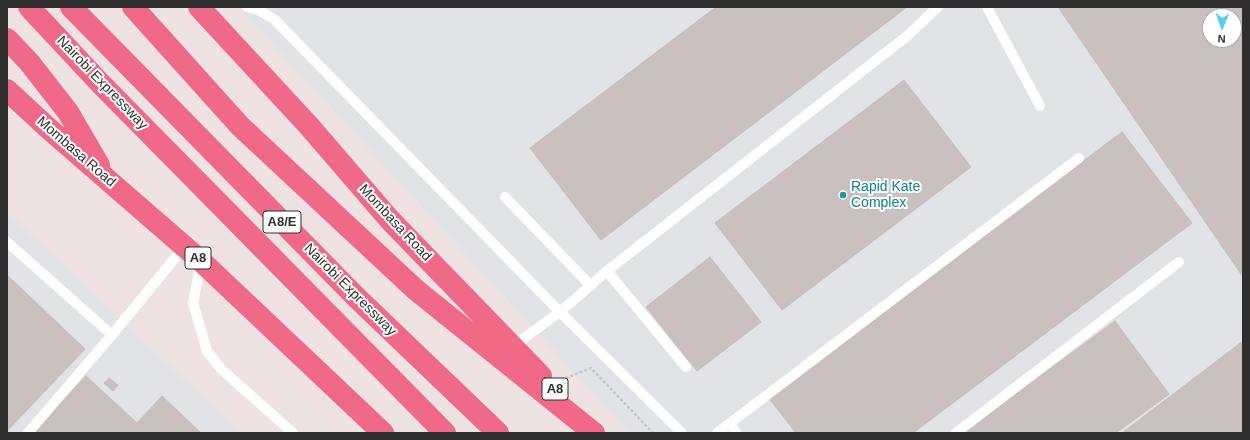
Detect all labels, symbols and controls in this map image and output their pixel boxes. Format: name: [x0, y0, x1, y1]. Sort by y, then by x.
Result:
north arrow: [1202, 8, 1242, 48]
street label: Nairobi Expressway: [53, 33, 151, 133]
text: N: [1217, 33, 1226, 45]
street label: Mombasa Road: [33, 113, 119, 191]
place label: Rapid Kate Complex: [851, 179, 920, 212]
street label: Mombasa Road: [355, 181, 435, 265]
marker: Rapid Kate Complex: [838, 190, 848, 200]
road number: A8/E: [263, 211, 301, 233]
street label: Nairobi Expressway: [300, 240, 400, 340]
road number: A8: [185, 247, 211, 269]
road number: A8: [542, 378, 568, 400]

